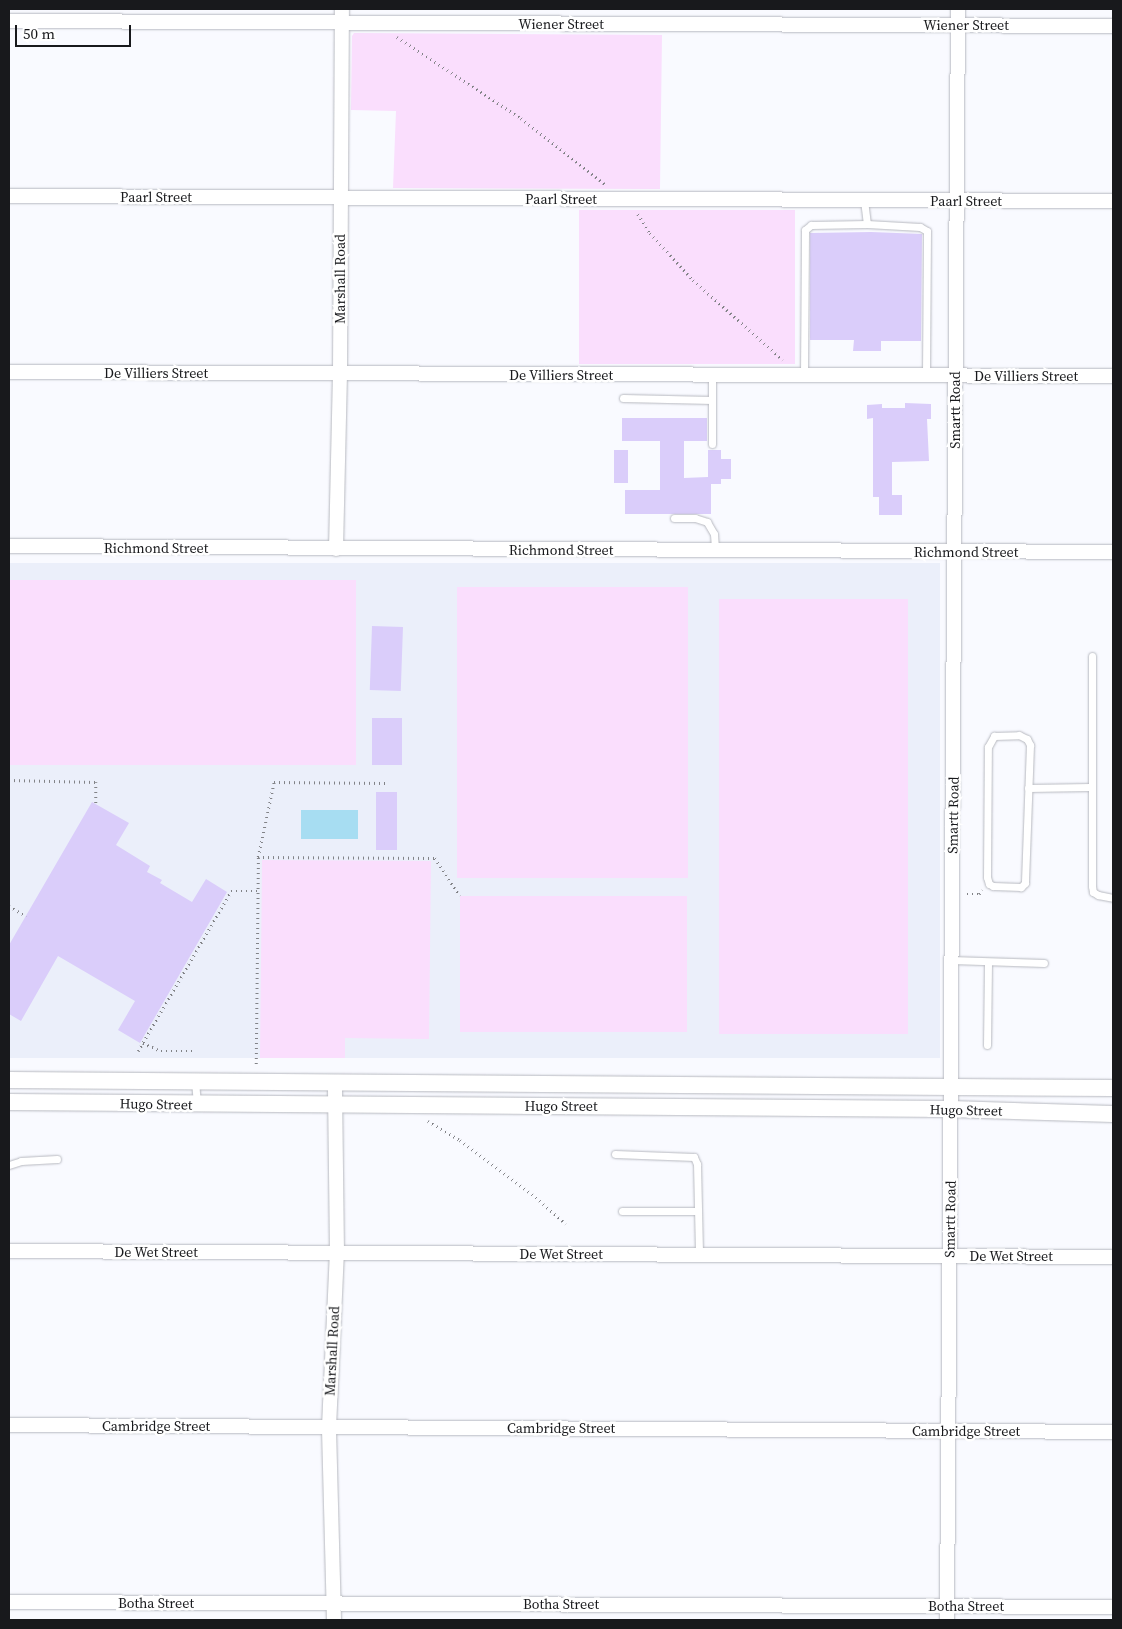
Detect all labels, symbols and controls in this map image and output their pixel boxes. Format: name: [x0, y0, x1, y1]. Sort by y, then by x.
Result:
scale bar: [18, 15, 134, 47]
street label: Wiener Street: [518, 16, 604, 32]
street label: Wiener Street: [923, 17, 1009, 33]
text: 50 m: [23, 23, 55, 44]
street label: Paarl Street: [120, 189, 192, 205]
street label: Paarl Street: [525, 191, 597, 207]
street label: Paarl Street: [930, 193, 1002, 209]
street label: Marshall Road: [332, 234, 348, 324]
street label: De Villiers Street: [104, 365, 208, 381]
street label: De Villiers Street: [509, 367, 613, 383]
street label: De Villiers Street: [974, 368, 1078, 384]
street label: Smartt Road: [947, 371, 963, 449]
street label: Richmond Street: [104, 540, 208, 556]
street label: Richmond Street: [509, 542, 613, 558]
street label: Richmond Street: [914, 544, 1018, 560]
street label: Smartt Road: [944, 776, 962, 854]
street label: Hugo Street: [119, 1095, 193, 1113]
street label: Hugo Street: [524, 1098, 598, 1114]
street label: Hugo Street: [929, 1101, 1003, 1119]
street label: Smartt Road: [941, 1180, 959, 1258]
street label: De Wet Street: [114, 1244, 198, 1260]
street label: De Wet Street: [519, 1246, 603, 1262]
street label: De Wet Street: [969, 1248, 1053, 1264]
street label: Marshall Road: [321, 1306, 343, 1396]
street label: Cambridge Street: [102, 1418, 210, 1434]
street label: Cambridge Street: [507, 1420, 615, 1436]
street label: Cambridge Street: [912, 1423, 1020, 1439]
street label: Botha Street: [118, 1595, 194, 1611]
street label: Botha Street: [523, 1596, 599, 1612]
street label: Botha Street: [928, 1598, 1004, 1614]

